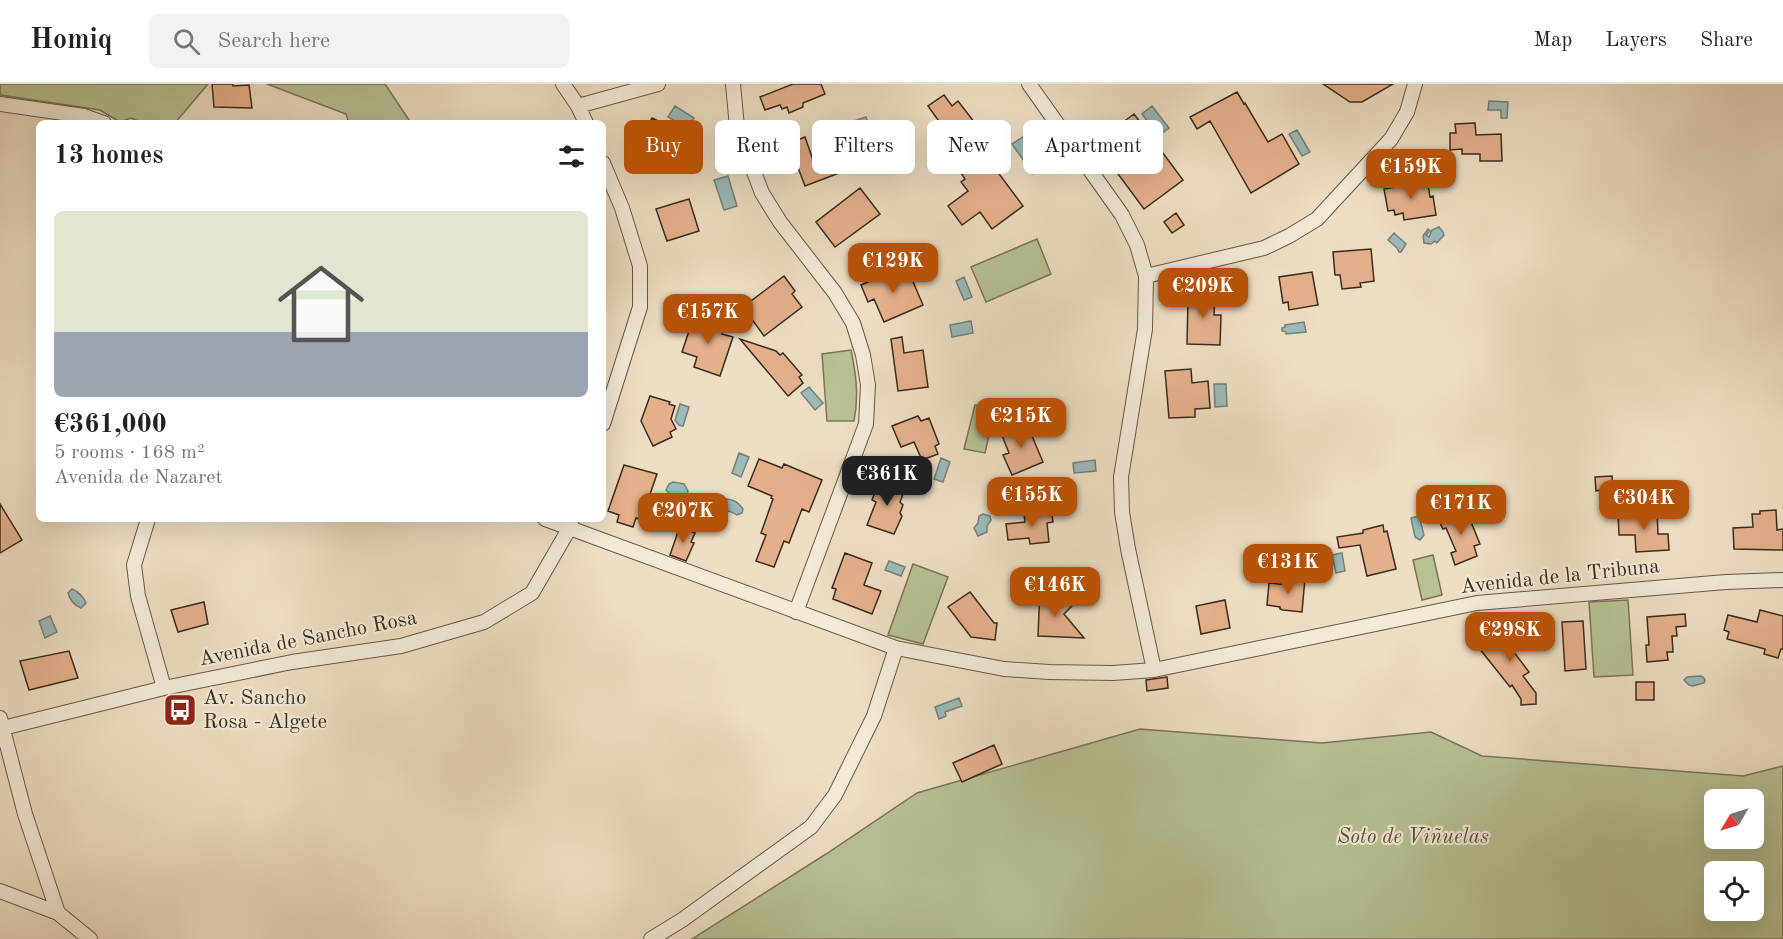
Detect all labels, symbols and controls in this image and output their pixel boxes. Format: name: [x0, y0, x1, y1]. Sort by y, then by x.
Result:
search box: [149, 14, 569, 68]
icon: search: [170, 25, 203, 58]
text: Homiq: [30, 27, 113, 55]
text: Search here: [218, 30, 330, 52]
text: Map: [1533, 30, 1572, 51]
text: Layers: [1605, 30, 1667, 51]
text: Share: [1700, 30, 1753, 51]
chip: Buy: [624, 120, 703, 174]
chip: Rent: [715, 120, 800, 174]
chip: Filters: [812, 120, 915, 174]
chip: New: [927, 120, 1011, 174]
chip: Apartment: [1023, 120, 1163, 174]
icon: filters: [555, 140, 588, 173]
text: 13 homes: [54, 143, 163, 169]
pin: €159K: [1369, 149, 1453, 200]
text: €159K: [1380, 158, 1442, 178]
pin: €129K: [851, 243, 935, 294]
icon: home: [267, 250, 375, 358]
text: €129K: [862, 252, 924, 272]
pin: €209K: [1161, 268, 1245, 319]
text: €209K: [1172, 277, 1234, 297]
pin: €157K: [666, 294, 750, 345]
text: €157K: [677, 303, 739, 323]
pin: €215K: [979, 398, 1063, 449]
text: €215K: [990, 407, 1052, 427]
text: €361,000: [54, 412, 167, 438]
text: 5 rooms · 168 m²: [54, 443, 204, 463]
pin: €361K: [845, 456, 929, 507]
text: €361K: [856, 465, 918, 485]
text: Avenida de Nazaret: [54, 468, 223, 488]
pin: €155K: [990, 477, 1074, 528]
pin: €304K: [1602, 480, 1686, 531]
pin: €171K: [1419, 485, 1503, 536]
text: €155K: [1001, 486, 1063, 506]
text: €304K: [1613, 489, 1675, 509]
pin: €207K: [641, 493, 725, 544]
text: €171K: [1430, 494, 1492, 514]
text: €207K: [652, 502, 714, 522]
pin: €131K: [1246, 544, 1330, 595]
text: €131K: [1257, 553, 1319, 573]
street label: Avenida de la Tribuna: [1459, 556, 1661, 598]
pin: €146K: [1013, 567, 1097, 618]
text: €146K: [1024, 576, 1086, 596]
street label: Avenida de Sancho Rosa: [197, 608, 419, 670]
pin: €298K: [1468, 612, 1552, 663]
text: €298K: [1479, 621, 1541, 641]
place label: Av. Sancho Rosa - Algete: [203, 688, 327, 733]
bus stop icon: Av. Sancho Rosa - Algete: [162, 692, 198, 728]
north arrow: [1704, 789, 1764, 849]
map controls: [1704, 789, 1764, 921]
park label: Soto de Viñuelas: [1337, 827, 1489, 848]
button: locate: [1704, 861, 1764, 921]

